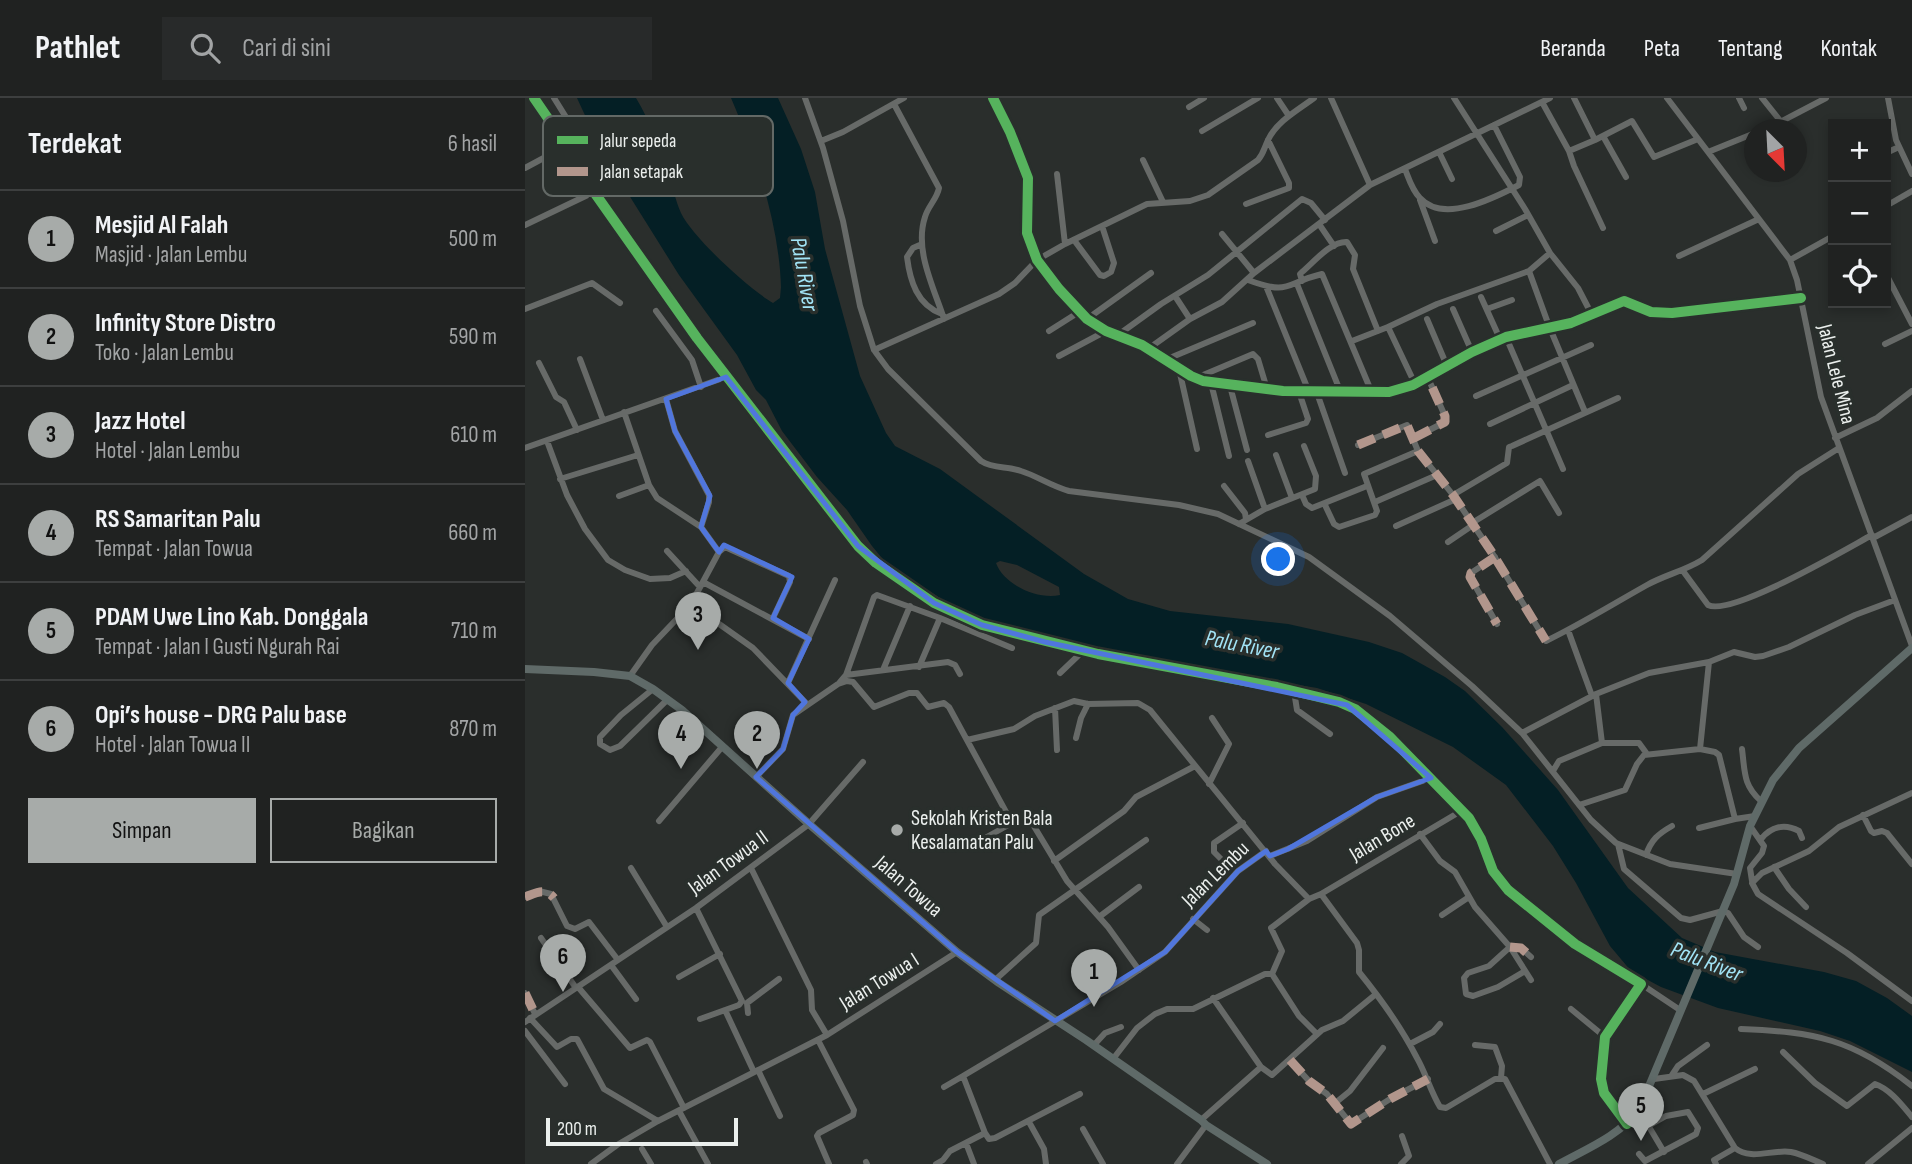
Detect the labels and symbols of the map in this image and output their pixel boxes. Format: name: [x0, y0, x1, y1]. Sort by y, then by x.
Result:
legend: [543, 116, 773, 196]
north arrow: [1744, 119, 1807, 182]
text: Jalur sepeda: [599, 130, 676, 153]
text: Jalan setapak: [599, 161, 684, 184]
water label: Palu River: [784, 235, 825, 315]
street label: Jalan Lele Mina: [1812, 321, 1861, 427]
your location: [1261, 542, 1295, 576]
pin: 3: [675, 592, 721, 650]
water label: Palu River: [1203, 624, 1283, 666]
pin: 4: [658, 711, 704, 769]
pin: 2: [734, 711, 780, 769]
place label: Sekolah Kristen Bala Kesalamatan Palu: [911, 806, 1053, 855]
street label: Jalan Bone: [1344, 808, 1420, 867]
marker: Sekolah Kristen Bala Kesalamatan Palu: [889, 822, 905, 838]
street label: Jalan Towua II: [683, 825, 773, 900]
street label: Jalan Lembu: [1176, 836, 1254, 913]
street label: Jalan Towua: [869, 850, 947, 922]
pin: 6: [540, 934, 586, 992]
water label: Palu River: [1667, 936, 1748, 989]
street label: Jalan Towua I: [834, 947, 924, 1016]
pin: 1: [1071, 949, 1117, 1007]
pin: 5: [1618, 1083, 1664, 1141]
scale bar: [546, 1115, 739, 1147]

